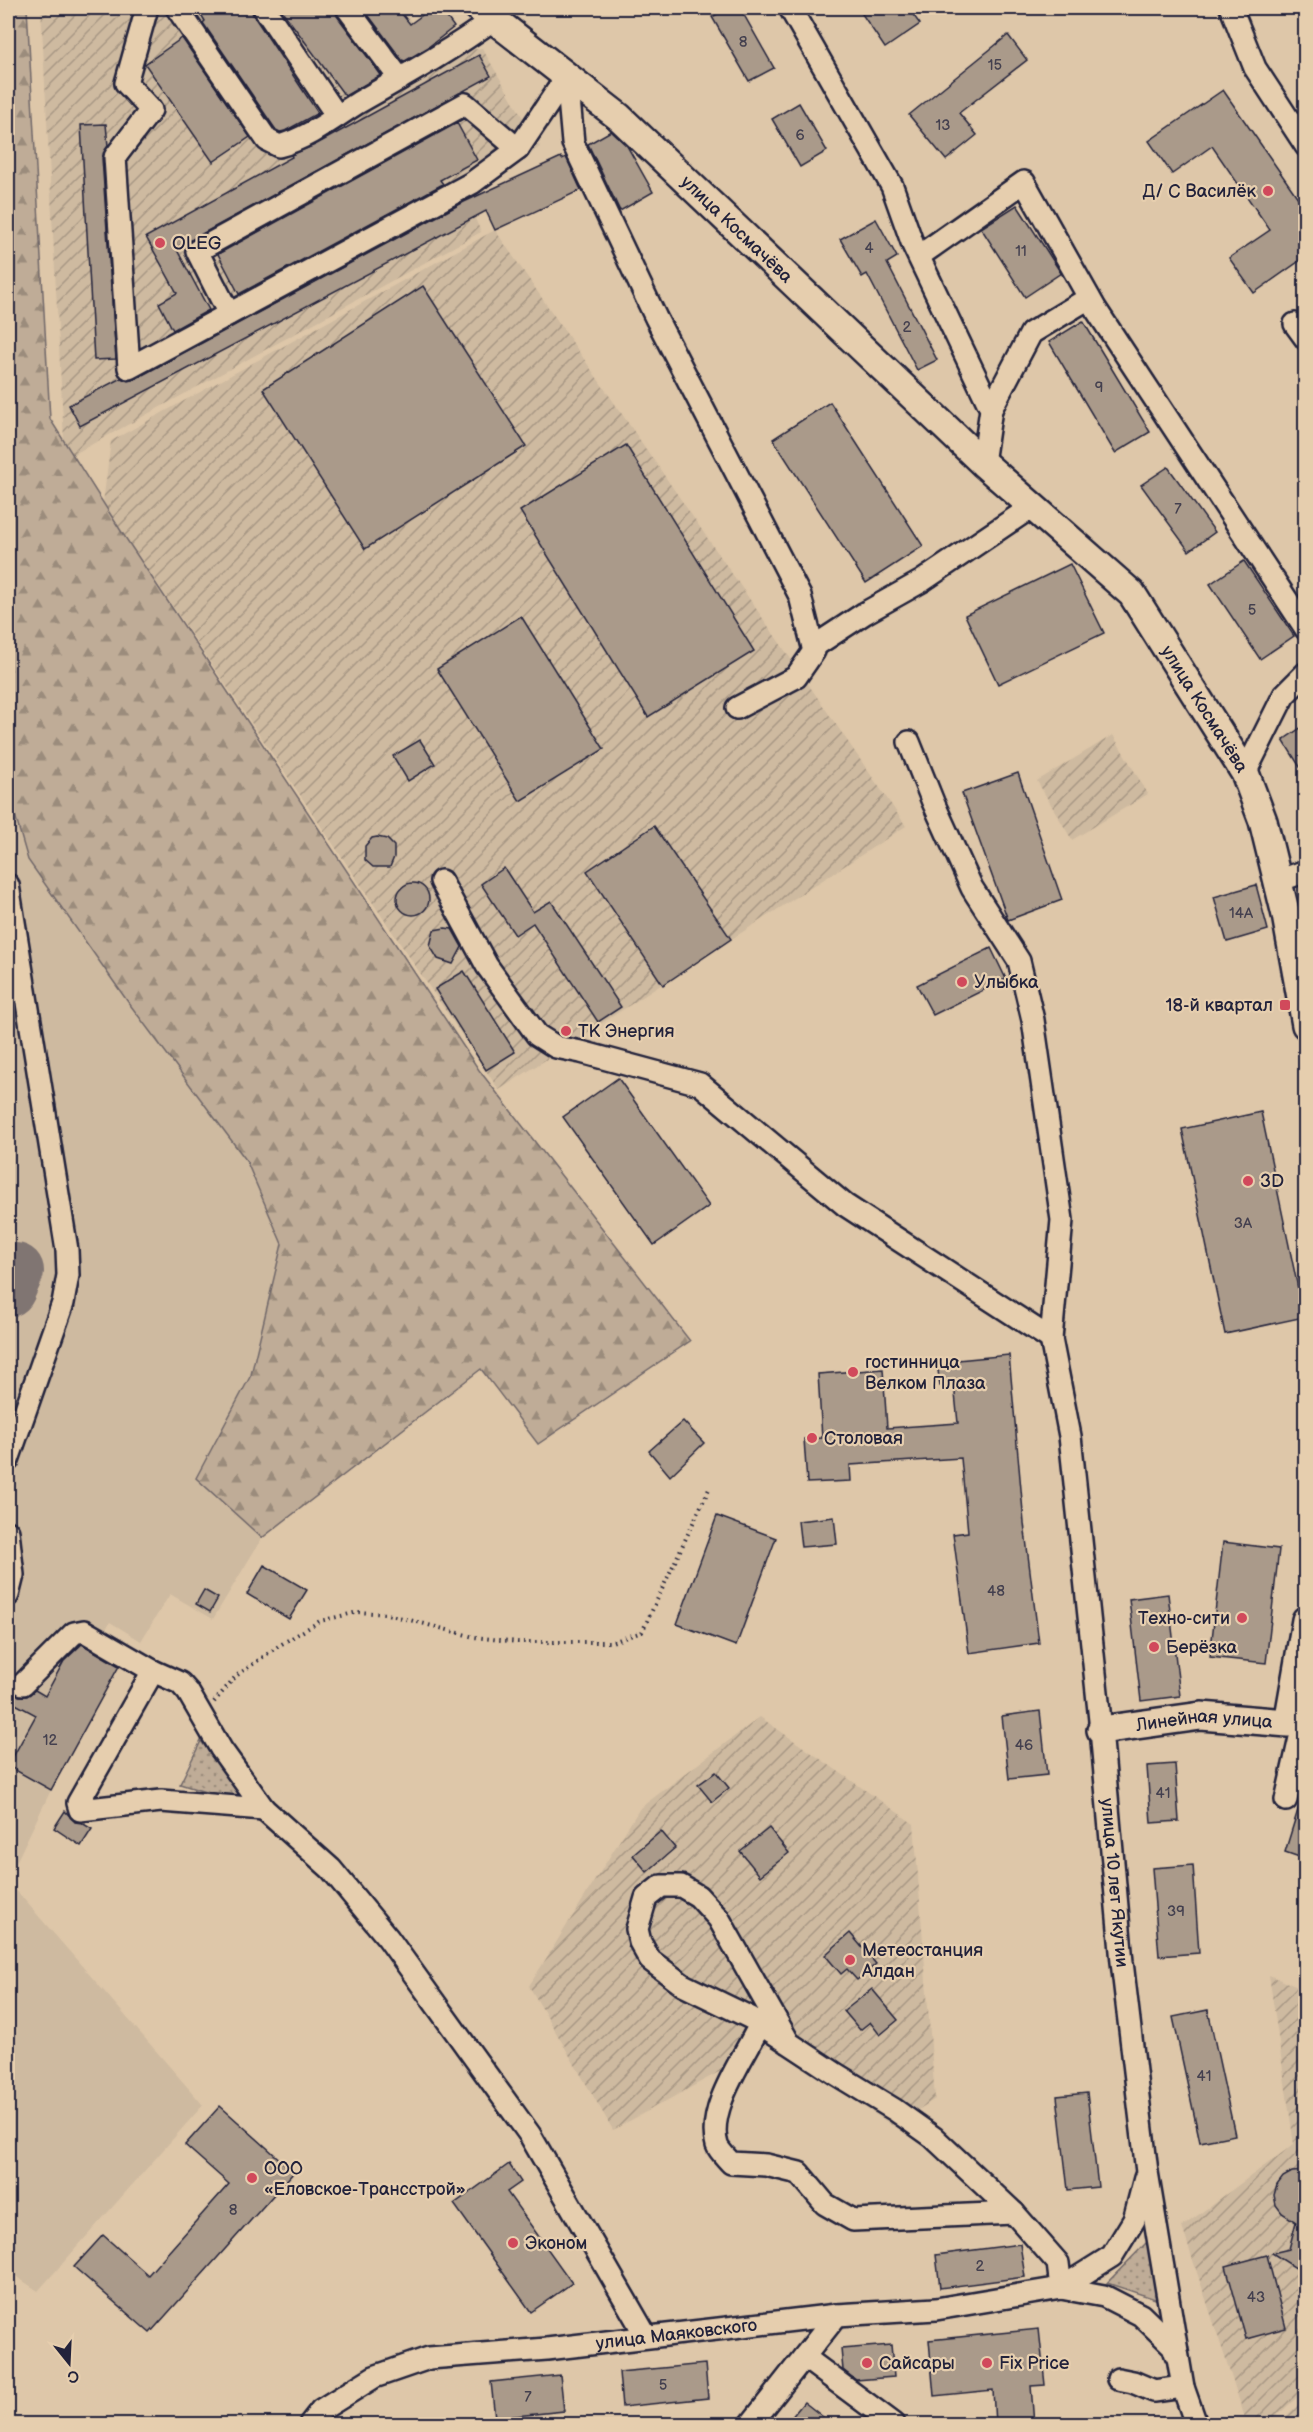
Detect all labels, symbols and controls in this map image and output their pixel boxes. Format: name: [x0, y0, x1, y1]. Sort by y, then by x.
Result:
house number: 8: [739, 33, 748, 52]
house number: 15: [988, 56, 1002, 75]
house number: 13: [935, 116, 951, 135]
house number: 6: [795, 126, 805, 145]
street label: улица Космачёва: [677, 171, 797, 287]
place label: Д/ С Василёк: [1143, 181, 1256, 202]
marker: Д/ С Василёк: [1261, 184, 1275, 198]
place label: OLEG: [172, 233, 221, 254]
marker: OLEG: [153, 236, 167, 250]
house number: 4: [864, 239, 874, 258]
house number: 11: [1015, 242, 1027, 261]
house number: 2: [903, 318, 912, 337]
house number: 9: [1095, 378, 1103, 397]
house number: 7: [1174, 500, 1182, 519]
house number: 5: [1248, 601, 1256, 620]
street label: улица Космачёва: [1157, 641, 1253, 777]
house number: 14А: [1229, 904, 1254, 923]
place label: Улыбка: [974, 972, 1039, 993]
marker: Улыбка: [955, 975, 969, 989]
place label: 18-й квартал: [1166, 995, 1273, 1016]
marker: 18-й квартал: [1278, 998, 1292, 1012]
place label: ТК Энергия: [578, 1021, 675, 1042]
marker: ТК Энергия: [559, 1024, 573, 1038]
place label: 3D: [1260, 1171, 1284, 1192]
marker: 3D: [1241, 1174, 1255, 1188]
house number: 3А: [1234, 1214, 1253, 1233]
place label: гостинница Велком Плаза: [865, 1352, 986, 1394]
marker: гостинница Велком Плаза: [846, 1365, 860, 1379]
place label: Столовая: [824, 1428, 903, 1449]
marker: Столовая: [805, 1431, 819, 1445]
house number: 48: [987, 1582, 1005, 1601]
place label: Техно-сити: [1138, 1608, 1230, 1629]
marker: Техно-сити: [1235, 1611, 1249, 1625]
place label: Берёзка: [1166, 1637, 1237, 1658]
marker: Берёзка: [1147, 1640, 1161, 1654]
street label: Линейная улица: [1133, 1705, 1274, 1736]
house number: 12: [43, 1731, 57, 1750]
house number: 46: [1015, 1736, 1033, 1755]
house number: 41: [1156, 1784, 1170, 1803]
street label: улица 10 лет Якутии: [1097, 1797, 1133, 1969]
house number: 39: [1167, 1902, 1185, 1921]
place label: Метеостанция Алдан: [861, 1940, 983, 1982]
marker: Метеостанция Алдан: [843, 1953, 857, 1967]
house number: 41: [1197, 2067, 1211, 2086]
place label: ООО «Еловское-Трансстрой»: [264, 2158, 466, 2200]
marker: ООО «Еловское-Трансстрой»: [245, 2171, 259, 2185]
house number: 8: [229, 2201, 238, 2220]
place label: Эконом: [525, 2233, 587, 2254]
marker: Эконом: [506, 2236, 520, 2250]
house number: 2: [976, 2257, 985, 2276]
house number: 43: [1247, 2288, 1265, 2307]
street label: улица Маяковского: [595, 2314, 758, 2354]
north arrow: [39, 2333, 99, 2393]
place label: Сайсары: [879, 2353, 955, 2374]
place label: Fix Price: [999, 2353, 1070, 2374]
marker: Сайсары: [860, 2356, 874, 2370]
marker: Fix Price: [980, 2356, 994, 2370]
text: С: [65, 2365, 81, 2387]
house number: 5: [659, 2376, 667, 2395]
house number: 7: [524, 2388, 532, 2407]

